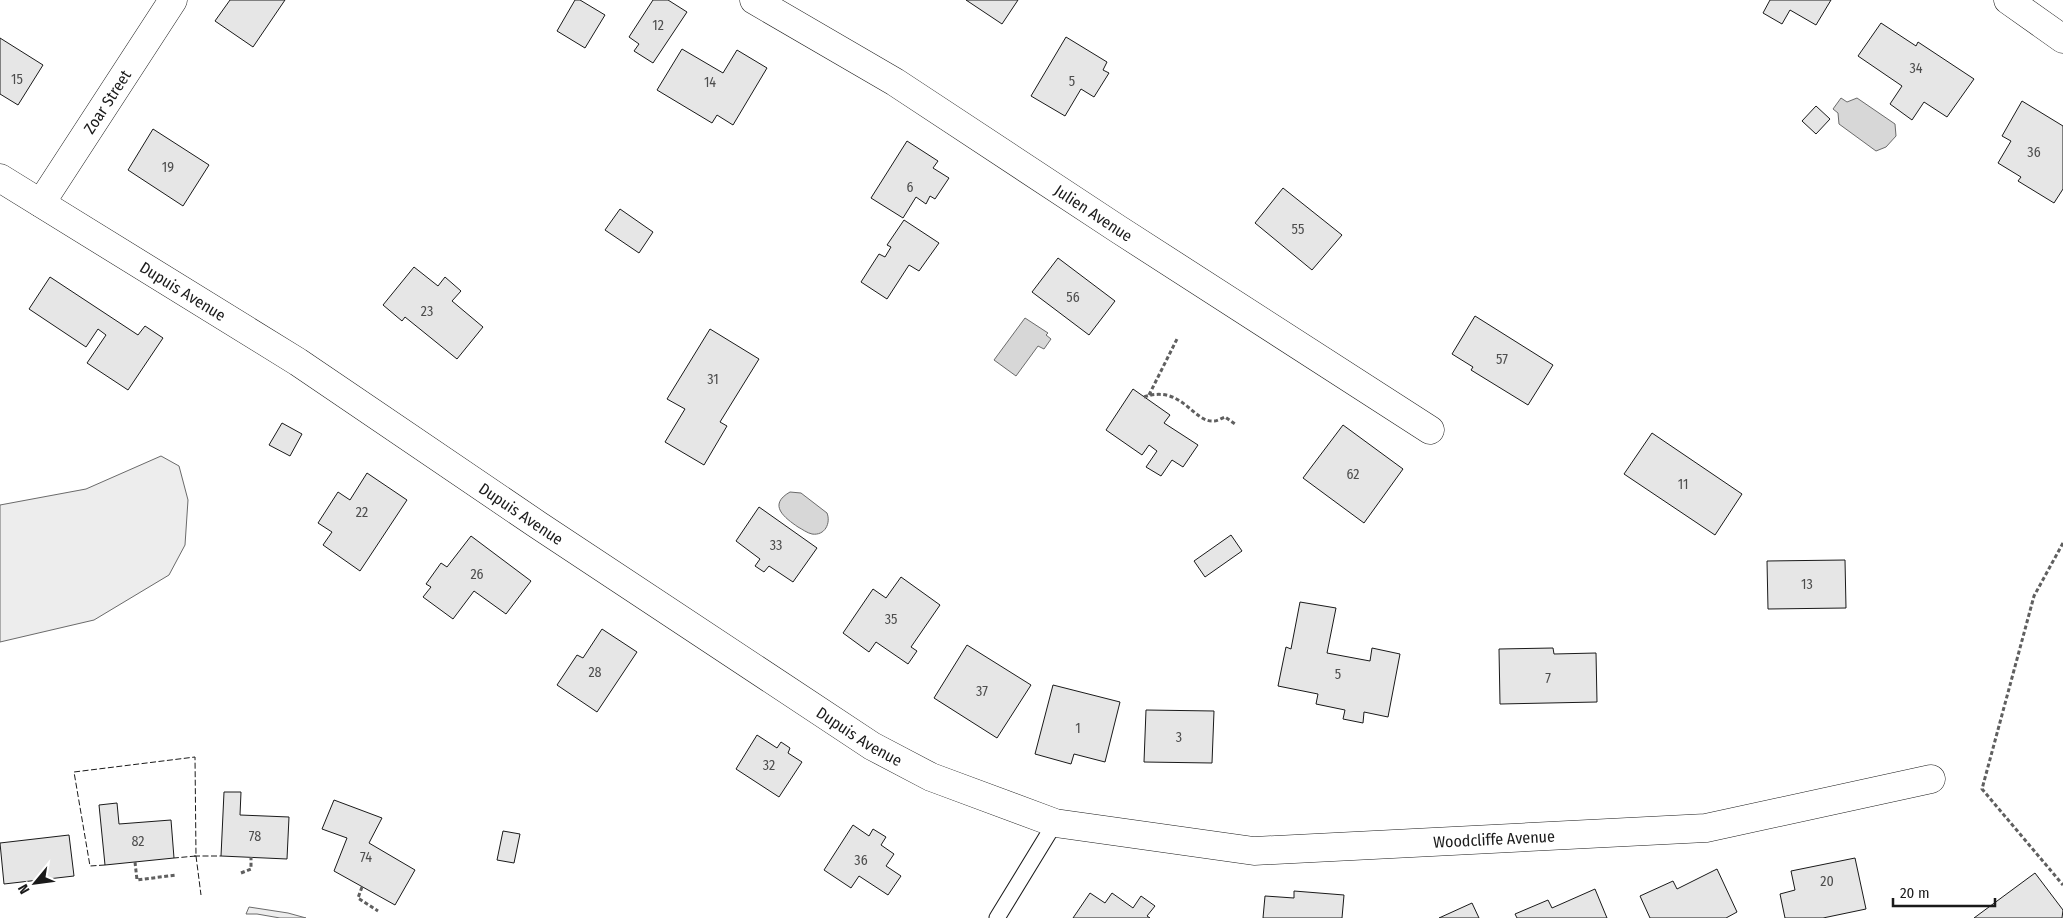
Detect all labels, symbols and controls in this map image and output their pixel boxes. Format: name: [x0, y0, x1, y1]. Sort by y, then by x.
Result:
house number: 12: [652, 17, 664, 34]
house number: 34: [1909, 60, 1923, 77]
street label: Zoar Street: [79, 66, 135, 137]
house number: 15: [11, 71, 23, 88]
house number: 5: [1069, 73, 1075, 90]
house number: 14: [704, 74, 716, 91]
house number: 36: [2027, 144, 2041, 161]
house number: 19: [162, 159, 174, 176]
house number: 6: [907, 179, 914, 196]
street label: Julien Avenue: [1051, 180, 1136, 245]
house number: 55: [1292, 221, 1304, 238]
street label: Dupuis Avenue: [137, 257, 229, 325]
house number: 56: [1066, 289, 1080, 306]
house number: 23: [421, 303, 433, 320]
house number: 57: [1496, 351, 1508, 368]
house number: 31: [707, 371, 719, 388]
house number: 62: [1347, 466, 1360, 483]
house number: 11: [1678, 476, 1688, 493]
street label: Dupuis Avenue: [476, 478, 567, 549]
house number: 22: [356, 504, 368, 521]
house number: 33: [770, 537, 782, 554]
house number: 26: [470, 566, 484, 583]
house number: 13: [1801, 576, 1813, 593]
house number: 35: [885, 611, 897, 628]
house number: 28: [588, 664, 602, 681]
house number: 5: [1335, 666, 1341, 683]
house number: 7: [1545, 670, 1551, 687]
house number: 37: [976, 683, 988, 700]
street label: Dupuis Avenue: [813, 702, 906, 770]
house number: 1: [1075, 720, 1081, 737]
house number: 3: [1176, 729, 1182, 746]
house number: 32: [763, 757, 775, 774]
street label: Woodcliffe Avenue: [1433, 826, 1555, 851]
house number: 78: [249, 828, 261, 845]
house number: 82: [131, 833, 145, 850]
house number: 74: [360, 849, 372, 866]
house number: 36: [854, 852, 868, 869]
north arrow: [10, 858, 60, 908]
house number: 20: [1820, 873, 1834, 890]
scale bar: [1893, 876, 1996, 908]
text: N: [15, 881, 34, 897]
text: 20 m: [1900, 884, 1930, 902]

